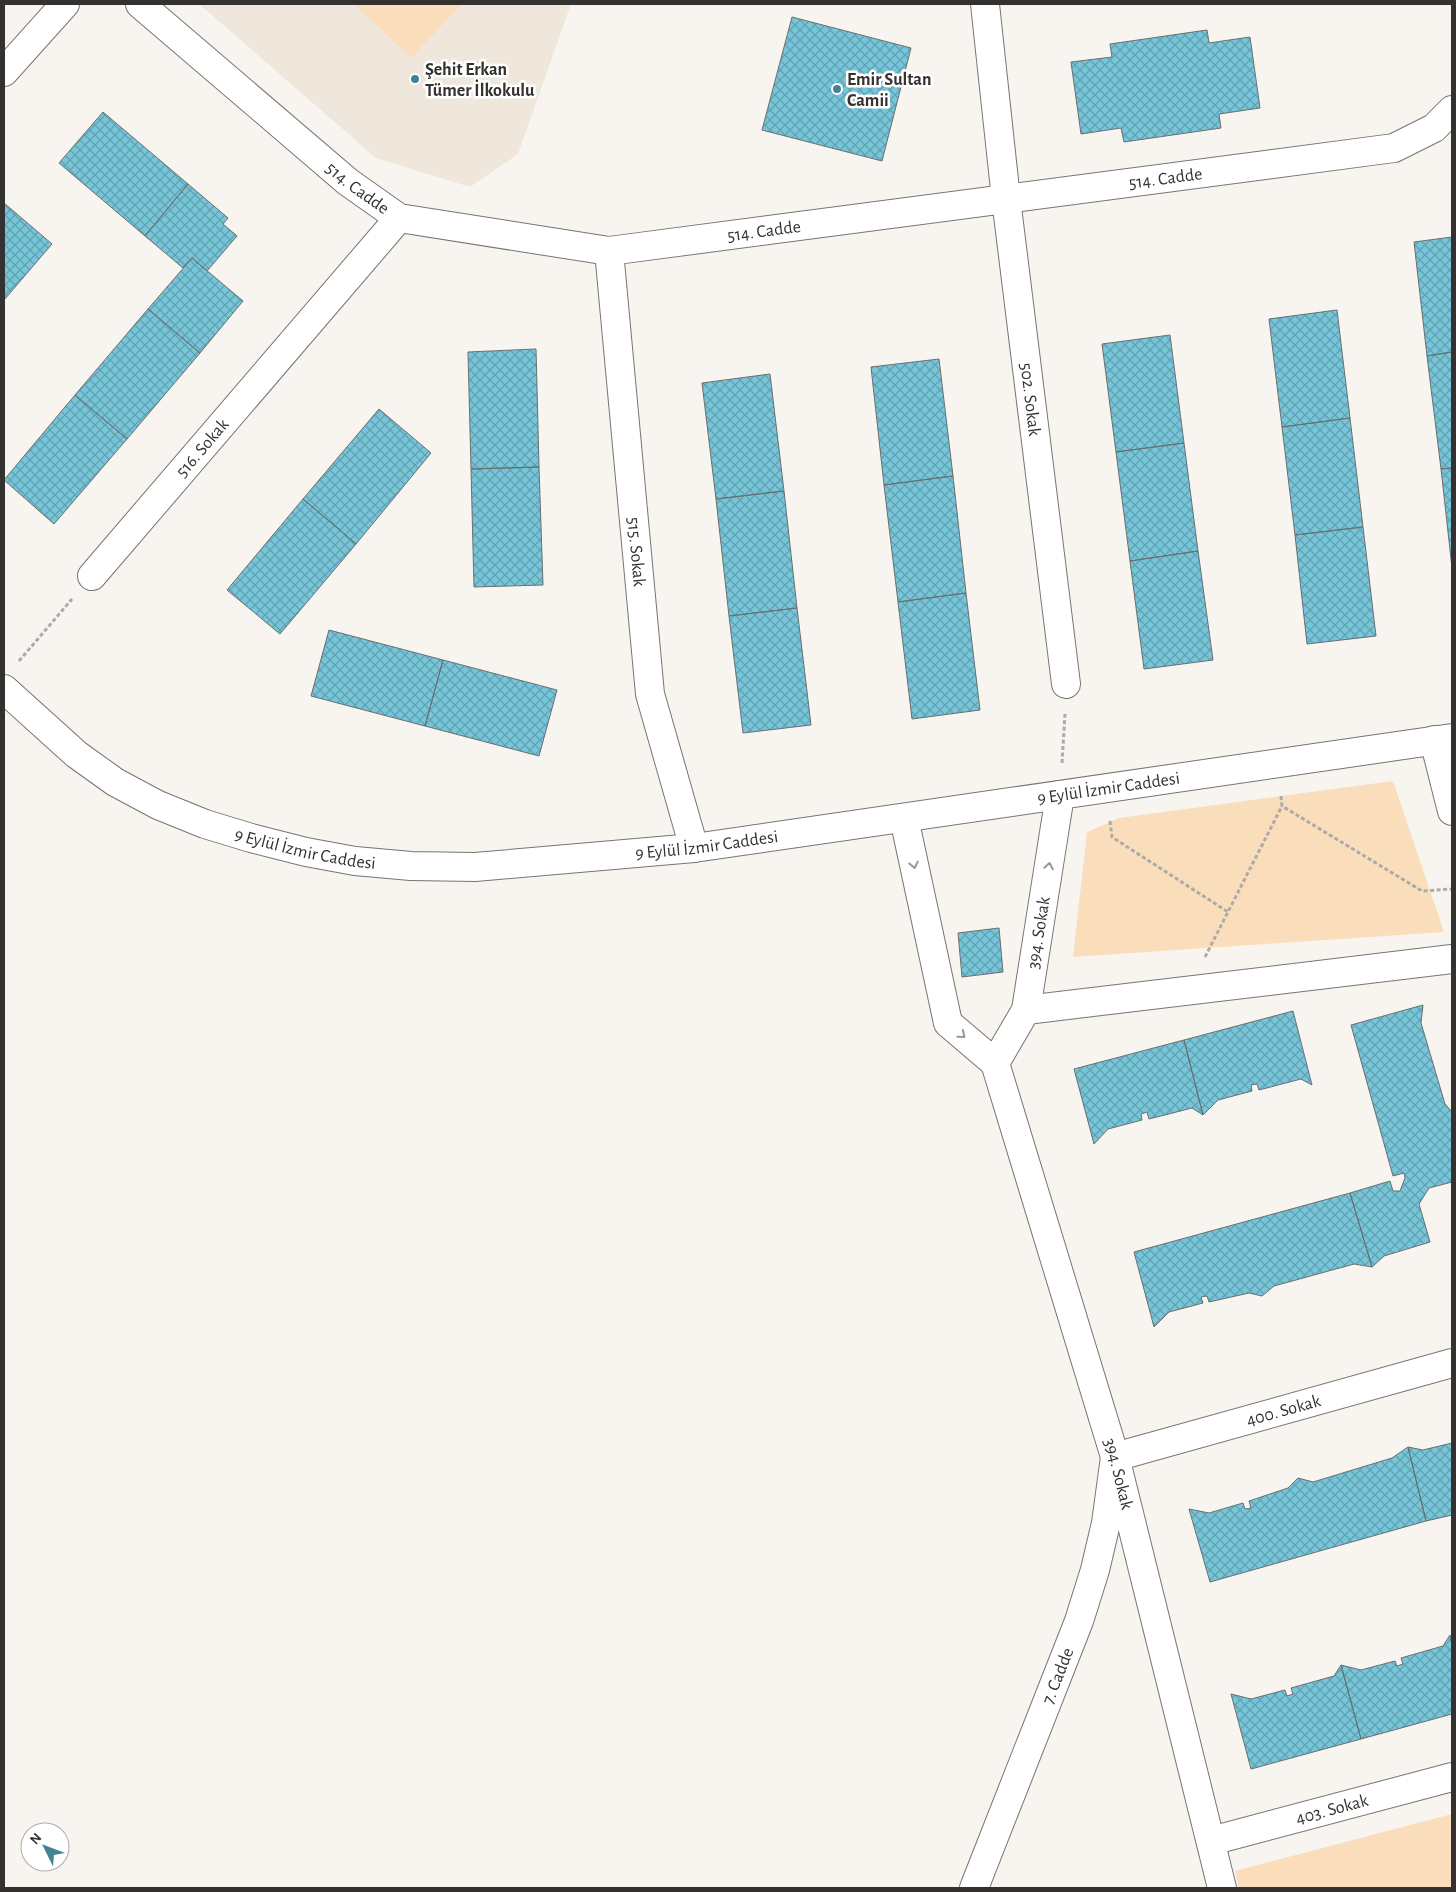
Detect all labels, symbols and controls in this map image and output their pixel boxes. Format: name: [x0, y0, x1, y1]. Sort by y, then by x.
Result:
place label: Şehit Erkan Tümer İlkokulu: [425, 61, 535, 100]
place label: Emir Sultan Camii: [847, 71, 931, 110]
marker: Şehit Erkan Tümer İlkokulu: [409, 73, 421, 85]
marker: Emir Sultan Camii: [831, 83, 843, 95]
street label: 514. Cadde: [322, 159, 392, 218]
street label: 514. Cadde: [1128, 165, 1204, 193]
street label: 514. Cadde: [726, 218, 802, 245]
street label: 502. Sokak: [1016, 362, 1043, 438]
street label: 516. Sokak: [173, 415, 233, 481]
street label: 515. Sokak: [624, 516, 648, 588]
street label: 9 Eylül İzmir Caddesi: [1036, 770, 1181, 808]
street label: 9 Eylül İzmir Caddesi: [232, 826, 376, 873]
street label: 9 Eylül İzmir Caddesi: [634, 828, 779, 863]
one-way arrow: [908, 861, 919, 870]
one-way arrow: [1043, 862, 1053, 871]
street label: 394. Sokak: [1025, 895, 1054, 970]
one-way arrow: [957, 1029, 966, 1038]
street label: 400. Sokak: [1244, 1392, 1323, 1430]
street label: 394. Sokak: [1100, 1436, 1136, 1512]
street label: 7. Cadde: [1039, 1645, 1078, 1707]
street label: 403. Sokak: [1294, 1791, 1371, 1828]
north arrow: [20, 1822, 70, 1872]
text: N: [28, 1831, 45, 1847]

